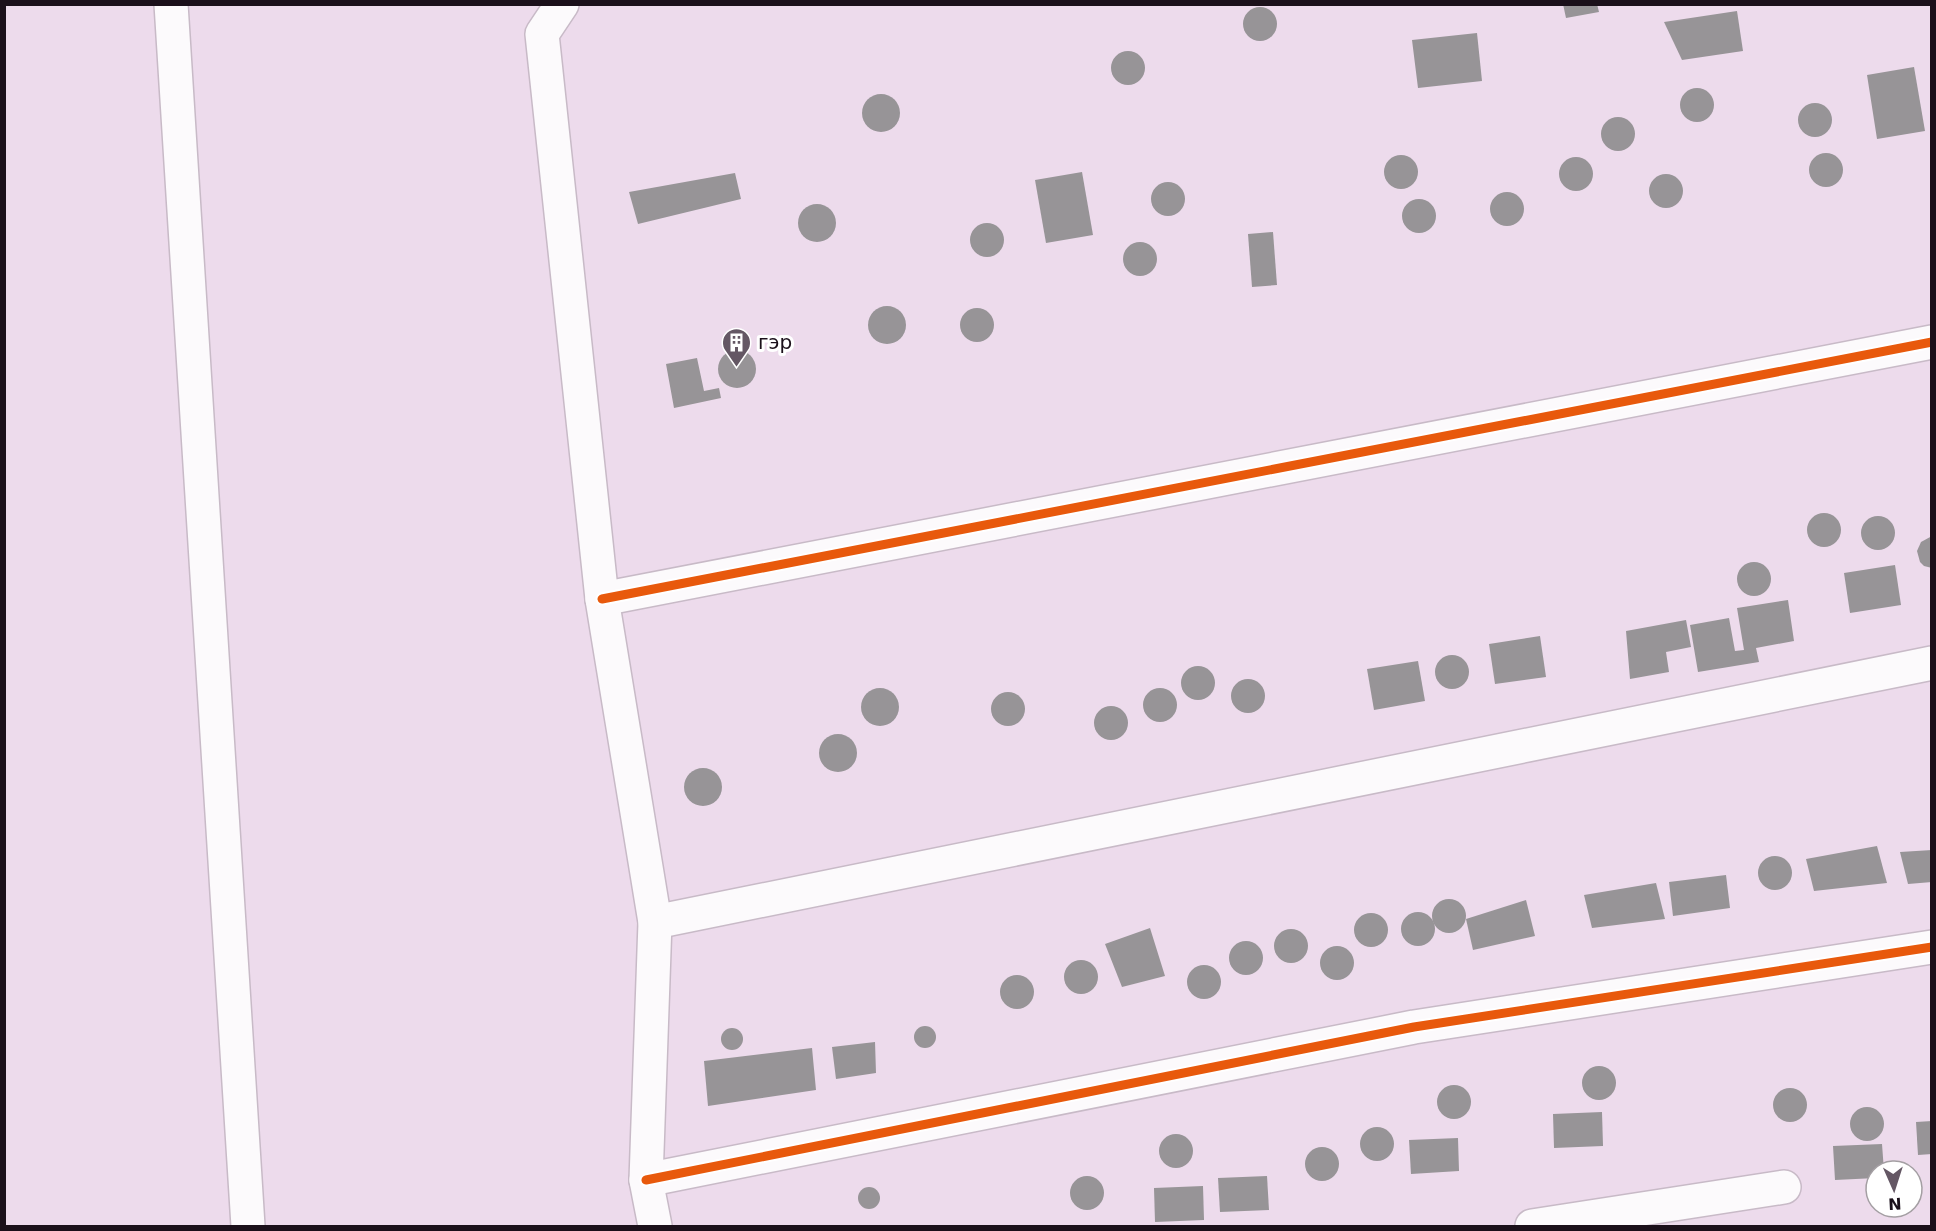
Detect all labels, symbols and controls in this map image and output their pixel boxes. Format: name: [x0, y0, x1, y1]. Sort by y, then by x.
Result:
building icon: гэр: [721, 326, 753, 368]
place label: гэр: [758, 330, 792, 354]
north arrow: [1864, 1159, 1924, 1219]
text: N: [1888, 1194, 1902, 1213]

